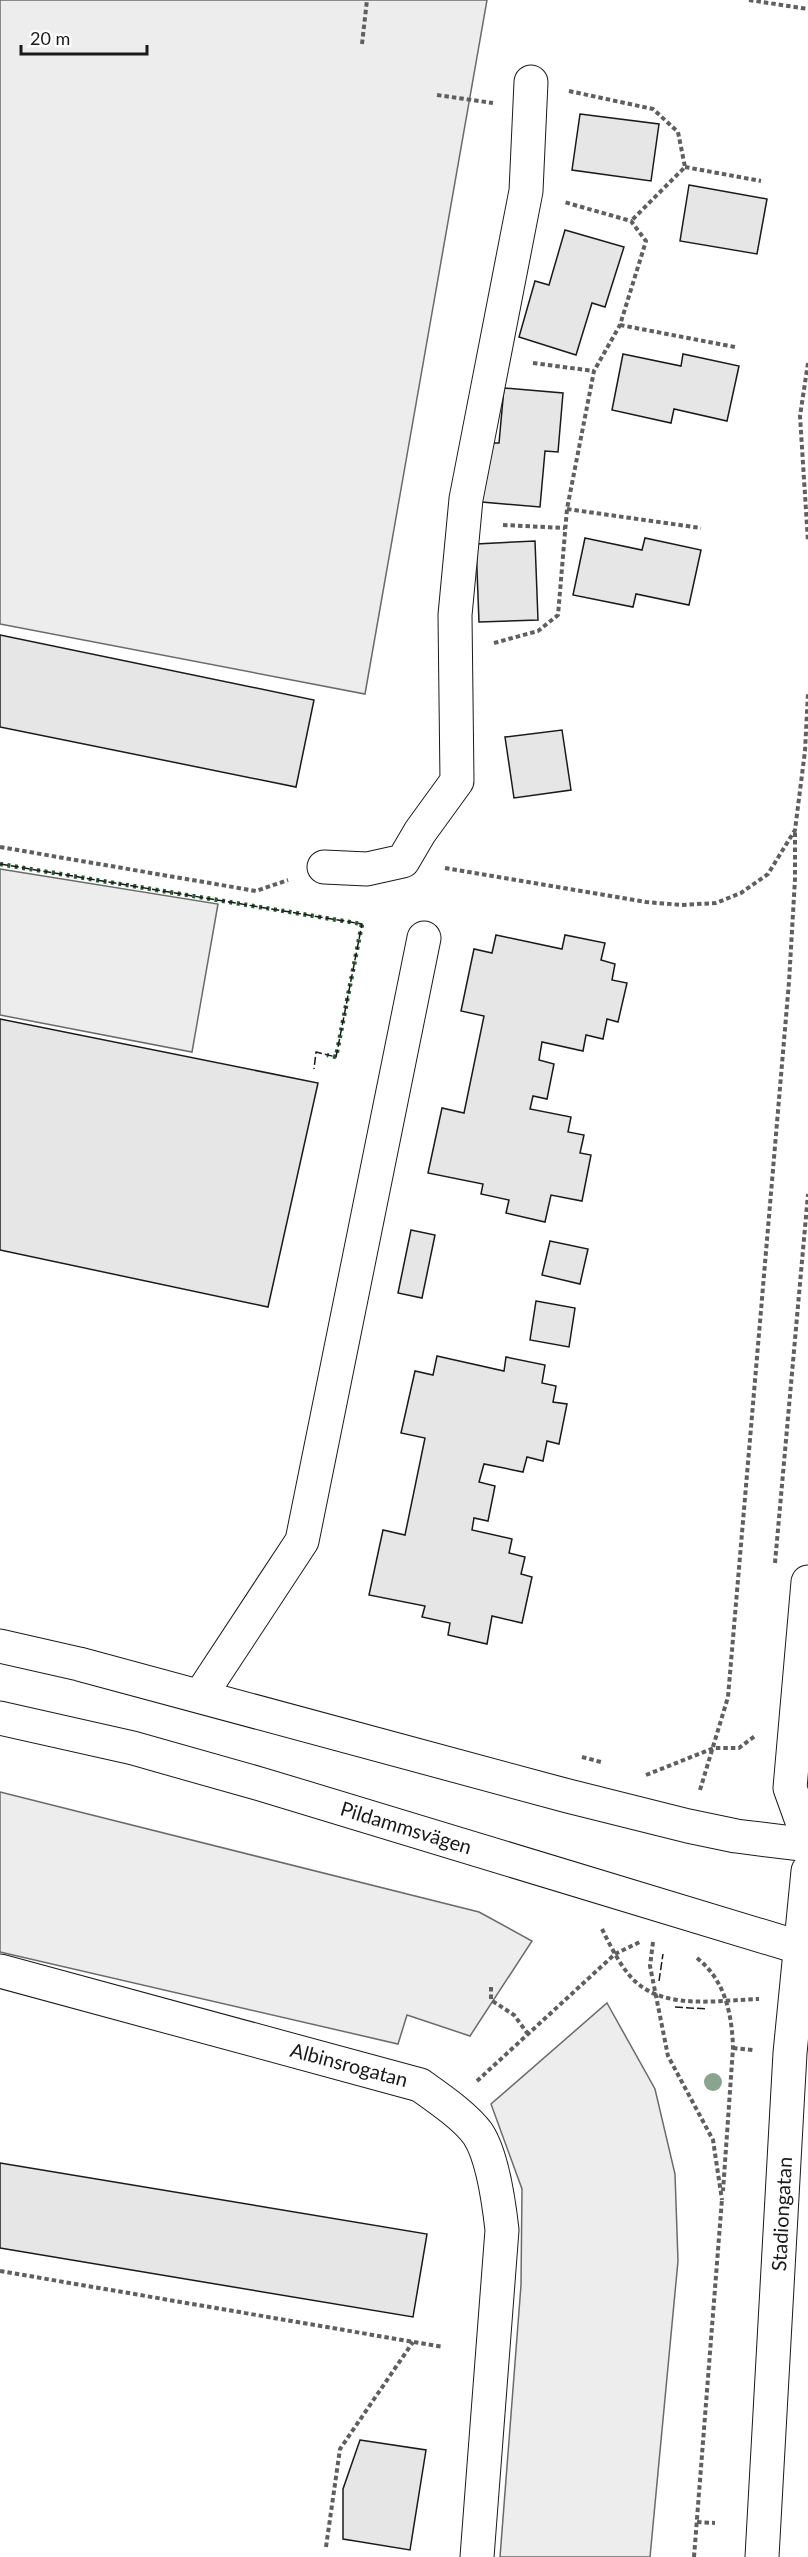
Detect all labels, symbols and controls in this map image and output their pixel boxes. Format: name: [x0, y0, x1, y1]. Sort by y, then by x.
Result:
scale bar: [21, 18, 147, 56]
text: 20 m: [30, 27, 70, 49]
street label: Pildammsvägen: [338, 1796, 475, 1858]
street label: Albinsrogatan: [288, 2037, 411, 2091]
street label: Stadiongatan: [766, 2156, 796, 2272]

